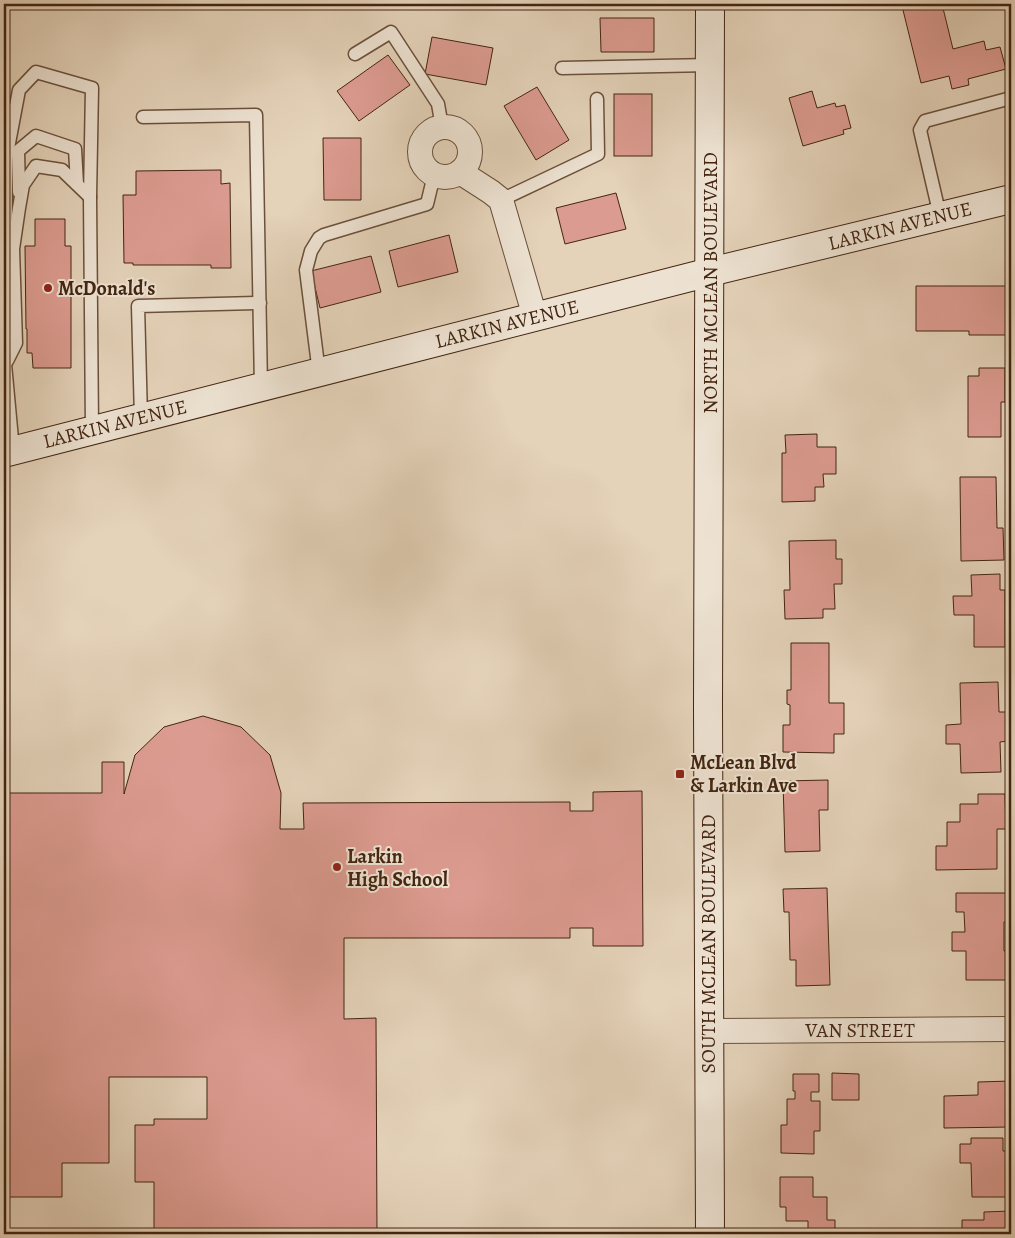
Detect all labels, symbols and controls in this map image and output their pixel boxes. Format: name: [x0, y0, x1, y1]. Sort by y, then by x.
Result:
street label: NORTH MCLEAN BOULEVARD: [697, 152, 724, 414]
street label: LARKIN AVENUE: [825, 195, 975, 257]
place label: McDonald's: [58, 275, 155, 302]
marker: McDonald's: [42, 282, 54, 294]
street label: LARKIN AVENUE: [432, 293, 582, 355]
street label: LARKIN AVENUE: [40, 393, 190, 455]
place label: McLean Blvd & Larkin Ave: [690, 749, 797, 799]
marker: McLean Blvd & Larkin Ave: [674, 768, 686, 780]
street label: SOUTH MCLEAN BOULEVARD: [695, 814, 722, 1074]
place label: Larkin High School: [347, 843, 449, 893]
marker: Larkin High School: [331, 861, 343, 873]
street label: VAN STREET: [804, 1017, 915, 1044]

